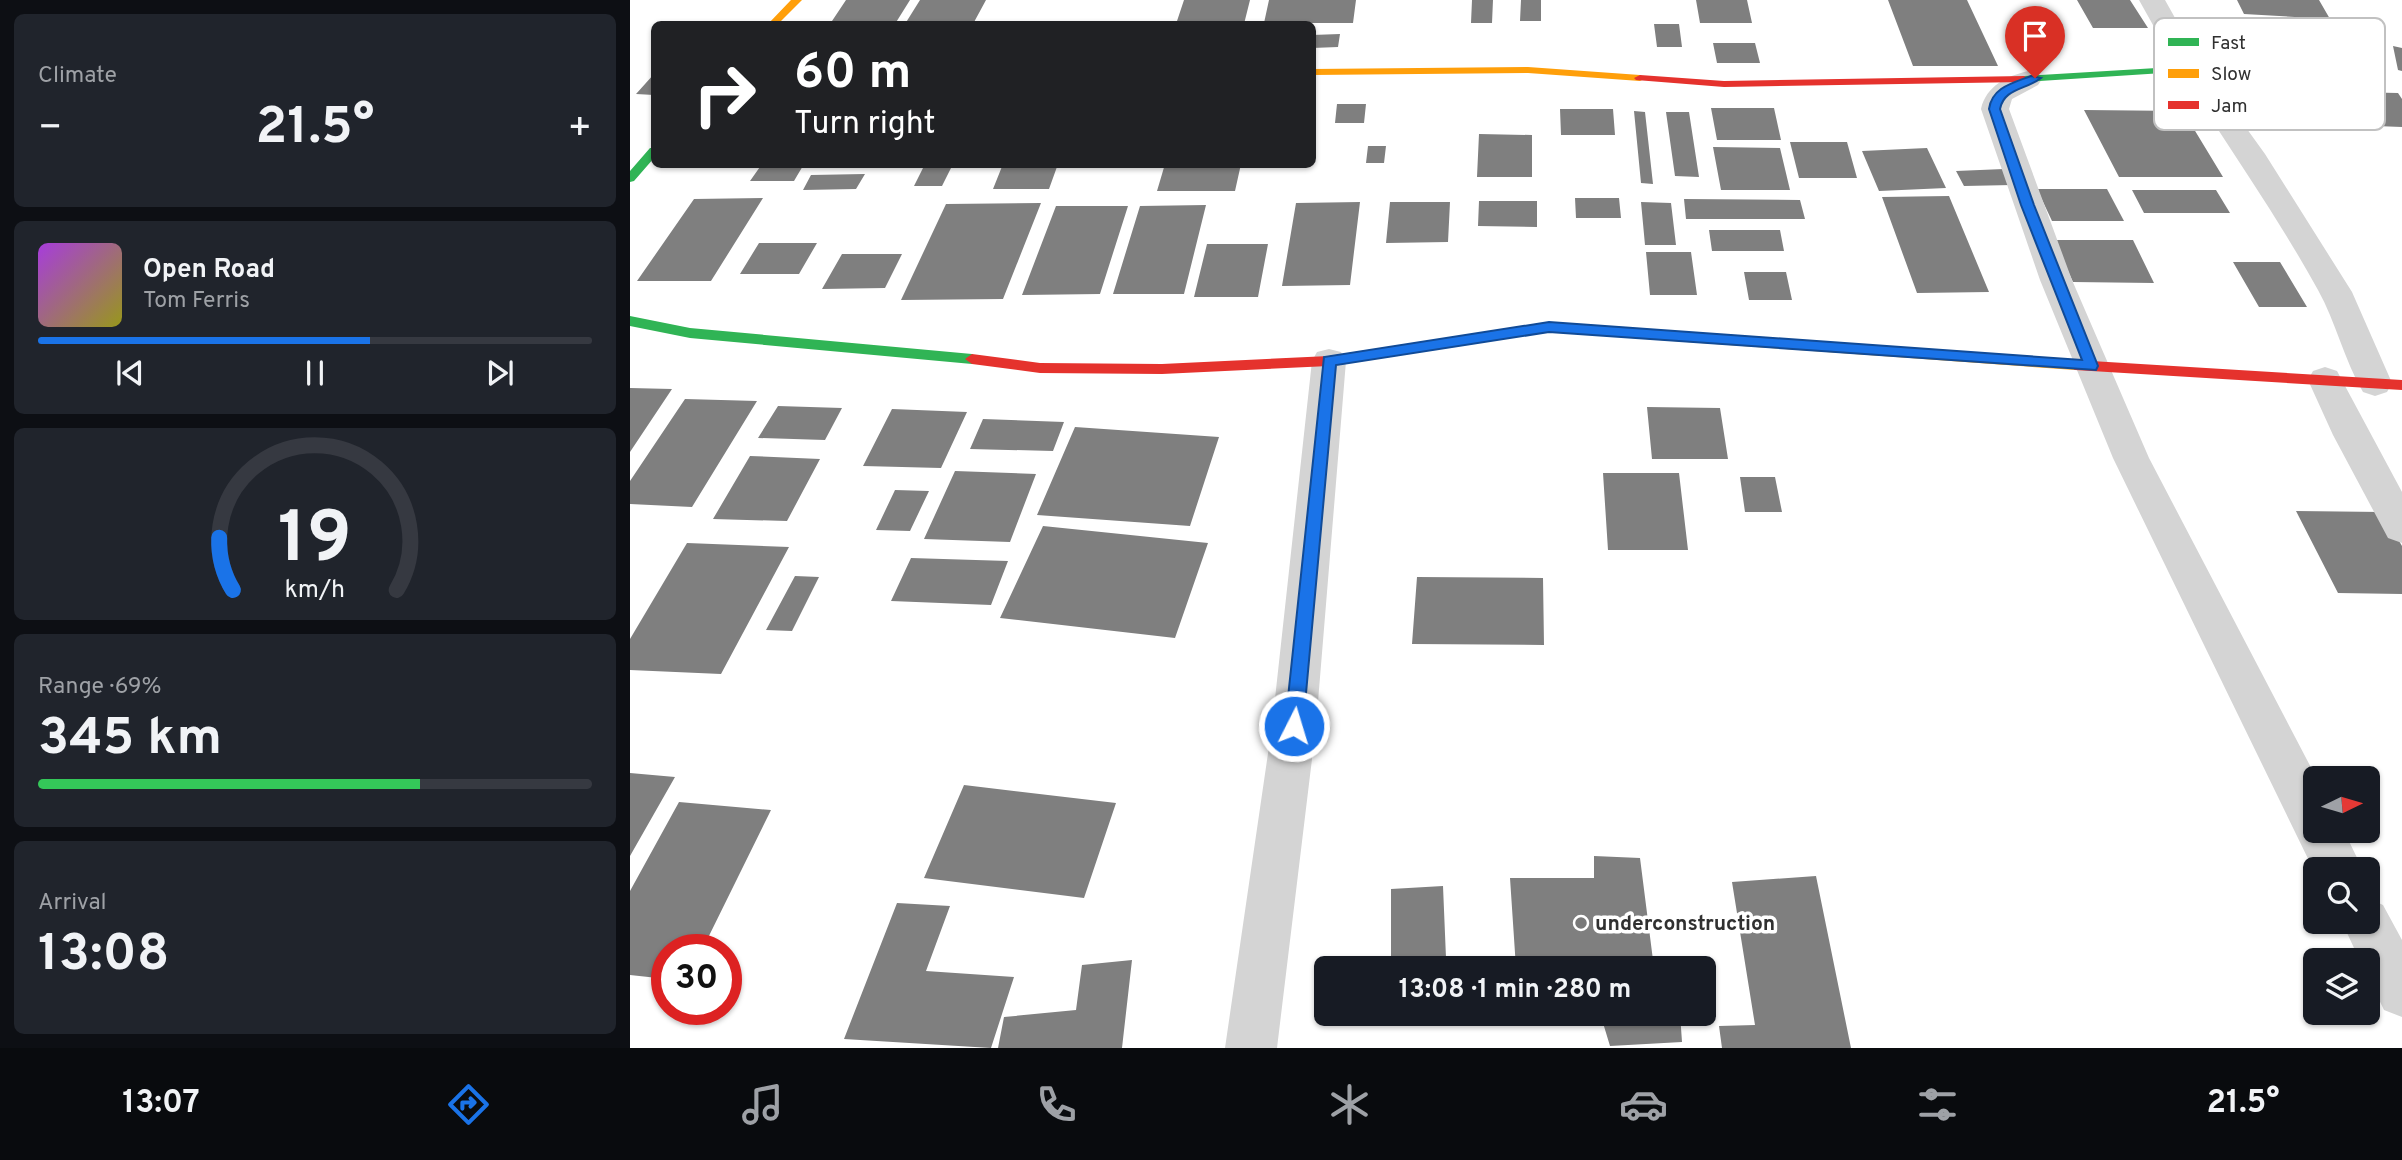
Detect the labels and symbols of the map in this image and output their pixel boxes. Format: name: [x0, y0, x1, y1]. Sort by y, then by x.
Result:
pin: [2005, 6, 2065, 78]
legend: [2154, 18, 2385, 130]
text: Fast: [2211, 32, 2246, 56]
text: Slow: [2211, 63, 2251, 87]
text: Jam: [2211, 95, 2248, 119]
position arrow: [1257, 689, 1331, 763]
north arrow: [2303, 766, 2380, 844]
place label: underconstruction: [1595, 911, 1775, 938]
marker: underconstruction: [1573, 915, 1589, 931]
speed limit sign: 30: [651, 934, 742, 1025]

